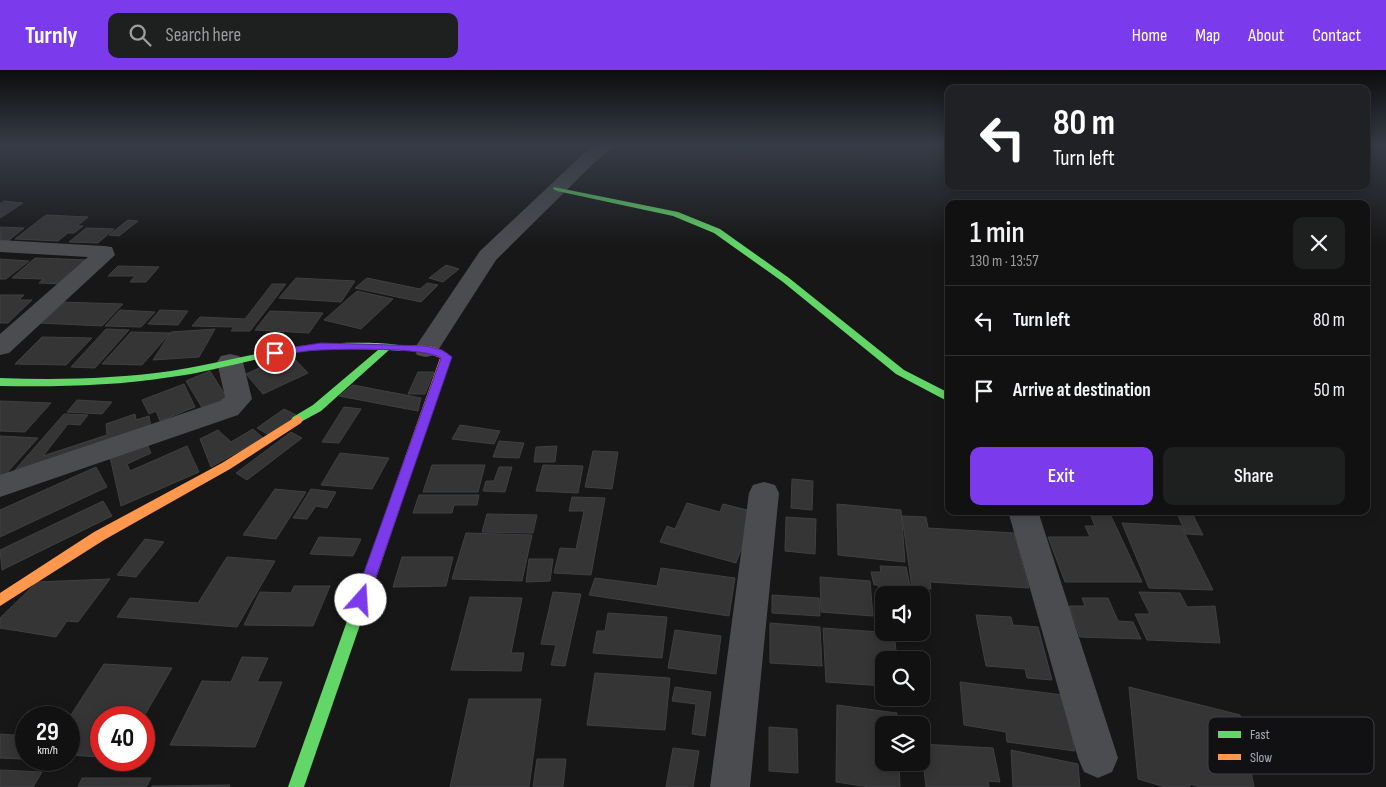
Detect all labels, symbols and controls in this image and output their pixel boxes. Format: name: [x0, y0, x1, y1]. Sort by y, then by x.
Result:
search box: [108, 13, 458, 58]
text: Turnly: [25, 21, 78, 50]
icon: search: [126, 21, 154, 49]
text: Search here: [166, 24, 241, 47]
text: Home: [1132, 25, 1167, 46]
text: Map: [1195, 25, 1220, 46]
text: About: [1248, 25, 1284, 46]
text: Contact: [1312, 25, 1361, 46]
text: 80 m: [1053, 102, 1115, 145]
icon: left: [970, 105, 1035, 170]
text: Turn left: [1053, 145, 1115, 172]
text: 1 min: [970, 215, 1025, 251]
button: close: [1293, 217, 1345, 269]
text: 130 m · 13:57: [970, 252, 1039, 271]
icon: left: [970, 307, 998, 335]
text: Turn left: [1013, 309, 1070, 332]
text: 80 m: [1313, 309, 1345, 332]
pin: [254, 332, 296, 374]
icon: arrive: [261, 339, 289, 367]
icon: arrive: [970, 377, 998, 405]
text: Arrive at destination: [1013, 379, 1151, 402]
text: 50 m: [1314, 379, 1345, 402]
button: Exit: [970, 447, 1153, 505]
button: Share: [1163, 447, 1345, 505]
position arrow: [334, 573, 386, 625]
map controls: [875, 586, 930, 771]
button: sound: [875, 586, 930, 641]
button: search: [875, 651, 930, 706]
speed limit sign: 40: [90, 706, 155, 771]
button: layers: [875, 716, 930, 771]
text: 29: [36, 717, 59, 748]
legend: [1208, 717, 1374, 774]
text: Fast: [1250, 726, 1270, 743]
text: km/h: [37, 743, 58, 758]
text: Slow: [1250, 749, 1272, 766]

